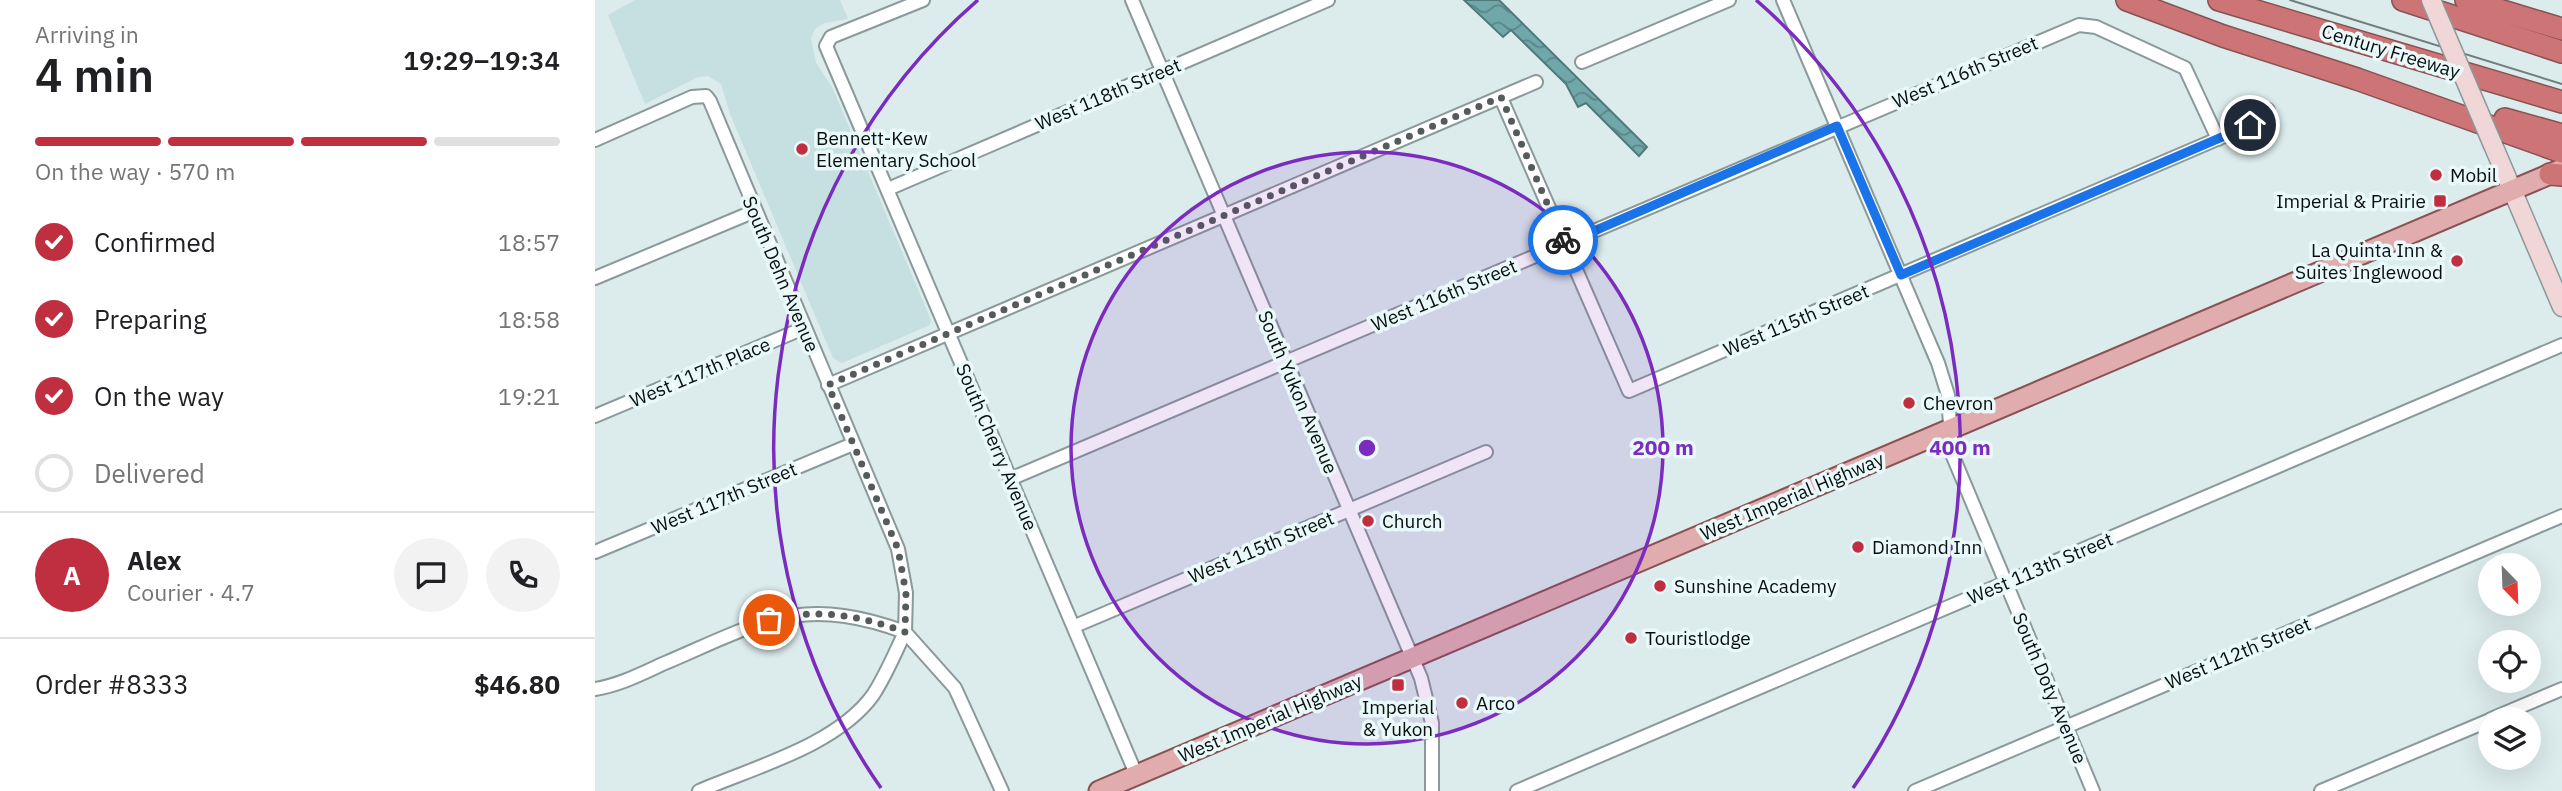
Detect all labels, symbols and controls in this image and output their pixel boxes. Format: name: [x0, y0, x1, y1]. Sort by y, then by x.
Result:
text: Arriving in: [35, 19, 139, 49]
street label: Century Freeway: [2319, 19, 2464, 84]
street label: West 116th Street: [1889, 31, 2041, 113]
text: 19:29–19:34: [403, 43, 560, 77]
text: 4 min: [35, 45, 154, 105]
street label: West 118th Street: [1032, 53, 1184, 135]
pin: [2220, 95, 2280, 155]
icon: home: [2231, 106, 2269, 144]
place label: Bennett-Kew Elementary School: [816, 126, 976, 172]
marker: Bennett-Kew Elementary School: [794, 141, 810, 157]
text: On the way · 570 m: [35, 156, 235, 186]
place label: Mobil: [2450, 163, 2497, 187]
marker: Mobil: [2428, 167, 2444, 183]
place label: Imperial & Prairie: [2276, 189, 2426, 213]
street label: South Dehn Avenue: [737, 192, 825, 356]
marker: Imperial & Prairie: [2432, 193, 2448, 209]
courier: [1528, 205, 1598, 275]
icon: bike: [1544, 221, 1582, 259]
icon: check: [35, 223, 73, 261]
text: Confirmed: [94, 225, 216, 259]
text: 18:57: [498, 227, 560, 257]
place label: La Quinta Inn & Suites Inglewood: [2295, 238, 2443, 284]
marker: La Quinta Inn & Suites Inglewood: [2449, 253, 2465, 269]
street label: West 116th Street: [1368, 254, 1520, 336]
street label: West 115th Street: [1720, 279, 1872, 361]
icon: check: [35, 300, 73, 338]
text: Preparing: [94, 302, 207, 336]
text: 18:58: [498, 304, 560, 334]
street label: South Yukon Avenue: [1253, 307, 1343, 477]
street label: West 117th Place: [626, 332, 774, 412]
street label: South Cherry Avenue: [951, 360, 1043, 534]
icon: check: [35, 377, 73, 415]
text: On the way: [94, 379, 224, 413]
text: 19:21: [498, 381, 560, 411]
place label: Chevron: [1923, 391, 1994, 415]
marker: Chevron: [1901, 395, 1917, 411]
text: 200 m: [1632, 433, 1694, 461]
text: 400 m: [1929, 433, 1991, 461]
centre of rings: [1355, 436, 1379, 460]
street label: West Imperial Highway: [1696, 446, 1888, 546]
text: Delivered: [94, 456, 205, 490]
street label: West 117th Street: [648, 457, 800, 539]
street label: West 115th Street: [1185, 506, 1337, 588]
place label: Church: [1382, 509, 1443, 533]
marker: Church: [1360, 513, 1376, 529]
street label: West 113th Street: [1964, 527, 2116, 609]
place label: Diamond Inn: [1872, 535, 1982, 559]
button: chat: [394, 538, 468, 612]
button: phone: [486, 538, 560, 612]
marker: Diamond Inn: [1850, 539, 1866, 555]
text: Alex: [127, 543, 181, 577]
north arrow: [2478, 553, 2541, 616]
map controls: [2478, 553, 2541, 770]
text: A: [63, 558, 81, 592]
place label: Sunshine Academy: [1674, 574, 1837, 598]
text: Courier · 4.7: [127, 577, 255, 607]
marker: Sunshine Academy: [1652, 578, 1668, 594]
pin: [739, 590, 799, 650]
icon: bag: [750, 601, 788, 639]
street label: South Doty Avenue: [2007, 609, 2093, 767]
street label: West 112th Street: [2162, 612, 2314, 694]
place label: Touristlodge: [1645, 626, 1751, 650]
marker: Touristlodge: [1623, 630, 1639, 646]
button: locate: [2478, 630, 2541, 693]
text: Order #8333: [35, 667, 189, 701]
text: $46.80: [474, 667, 560, 701]
street label: West Imperial Highway: [1174, 668, 1366, 768]
marker: Imperial & Yukon: [1390, 677, 1406, 693]
place label: Arco: [1476, 691, 1515, 715]
place label: Imperial & Yukon: [1362, 695, 1434, 741]
marker: Arco: [1454, 695, 1470, 711]
button: layers: [2478, 707, 2541, 770]

